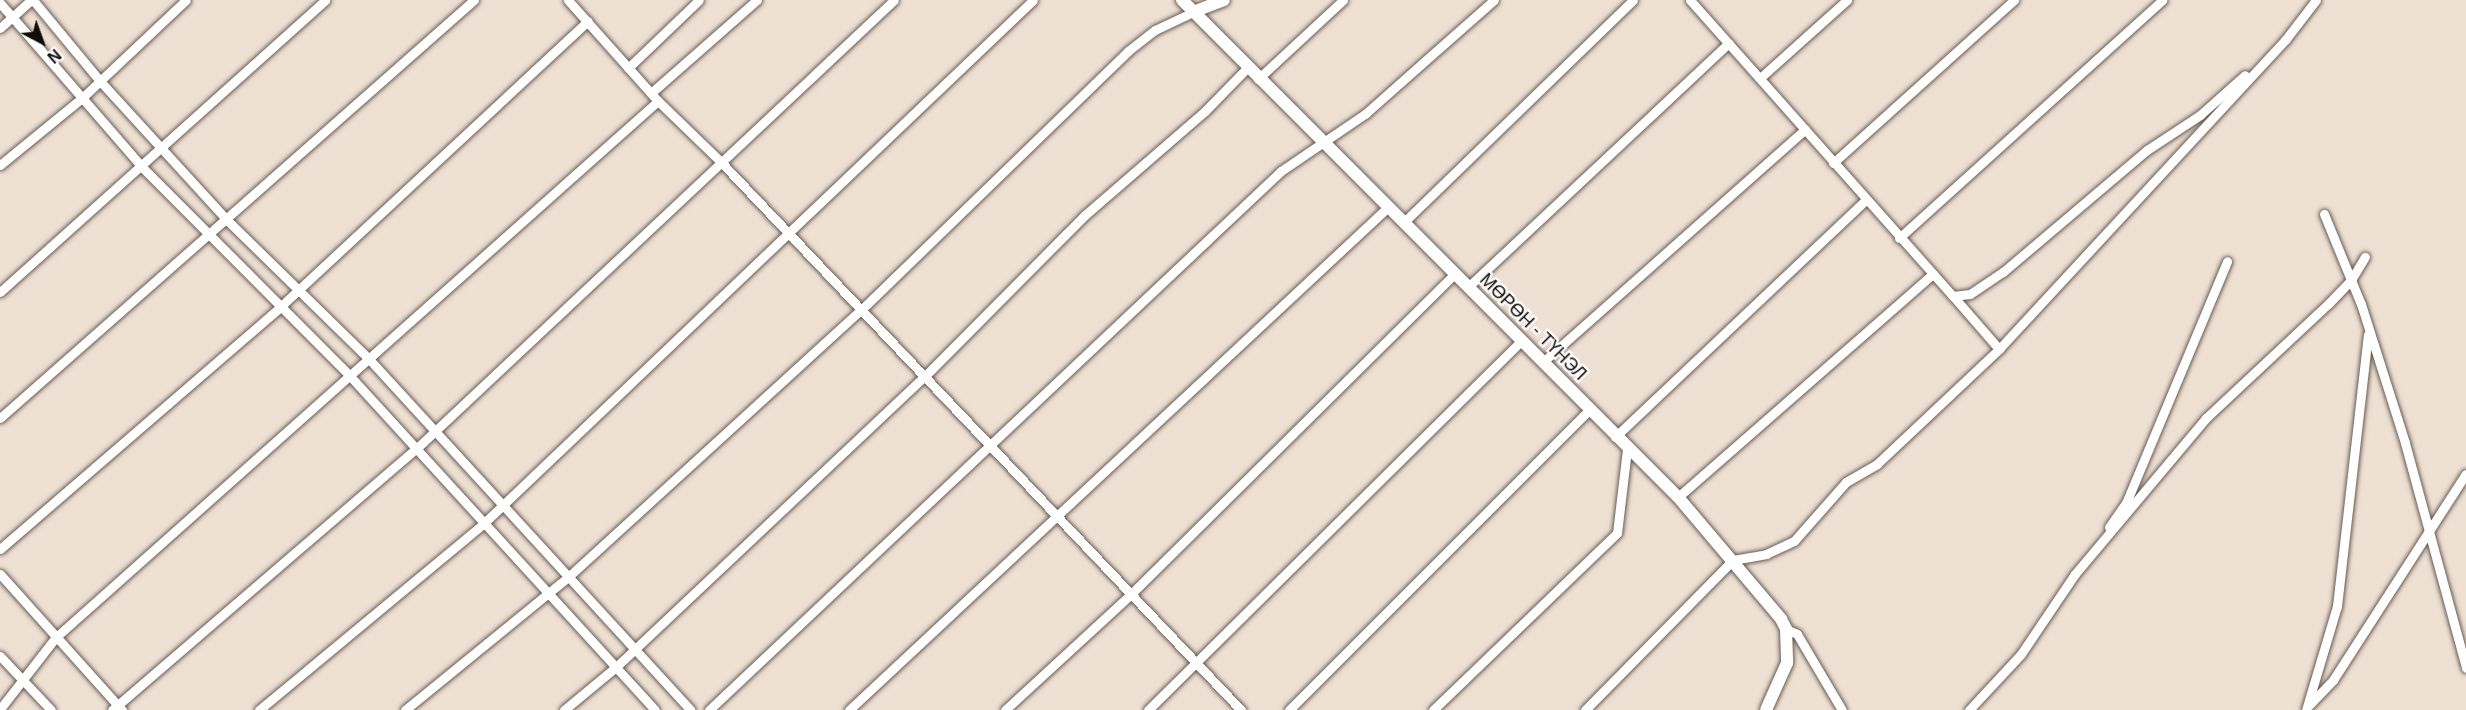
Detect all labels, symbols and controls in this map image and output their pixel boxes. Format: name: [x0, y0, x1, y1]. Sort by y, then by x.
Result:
north arrow: [12, 12, 72, 72]
text: N: [44, 46, 64, 66]
street label: МӨРӨН - ТҮНЭЛ: [1475, 269, 1591, 385]

